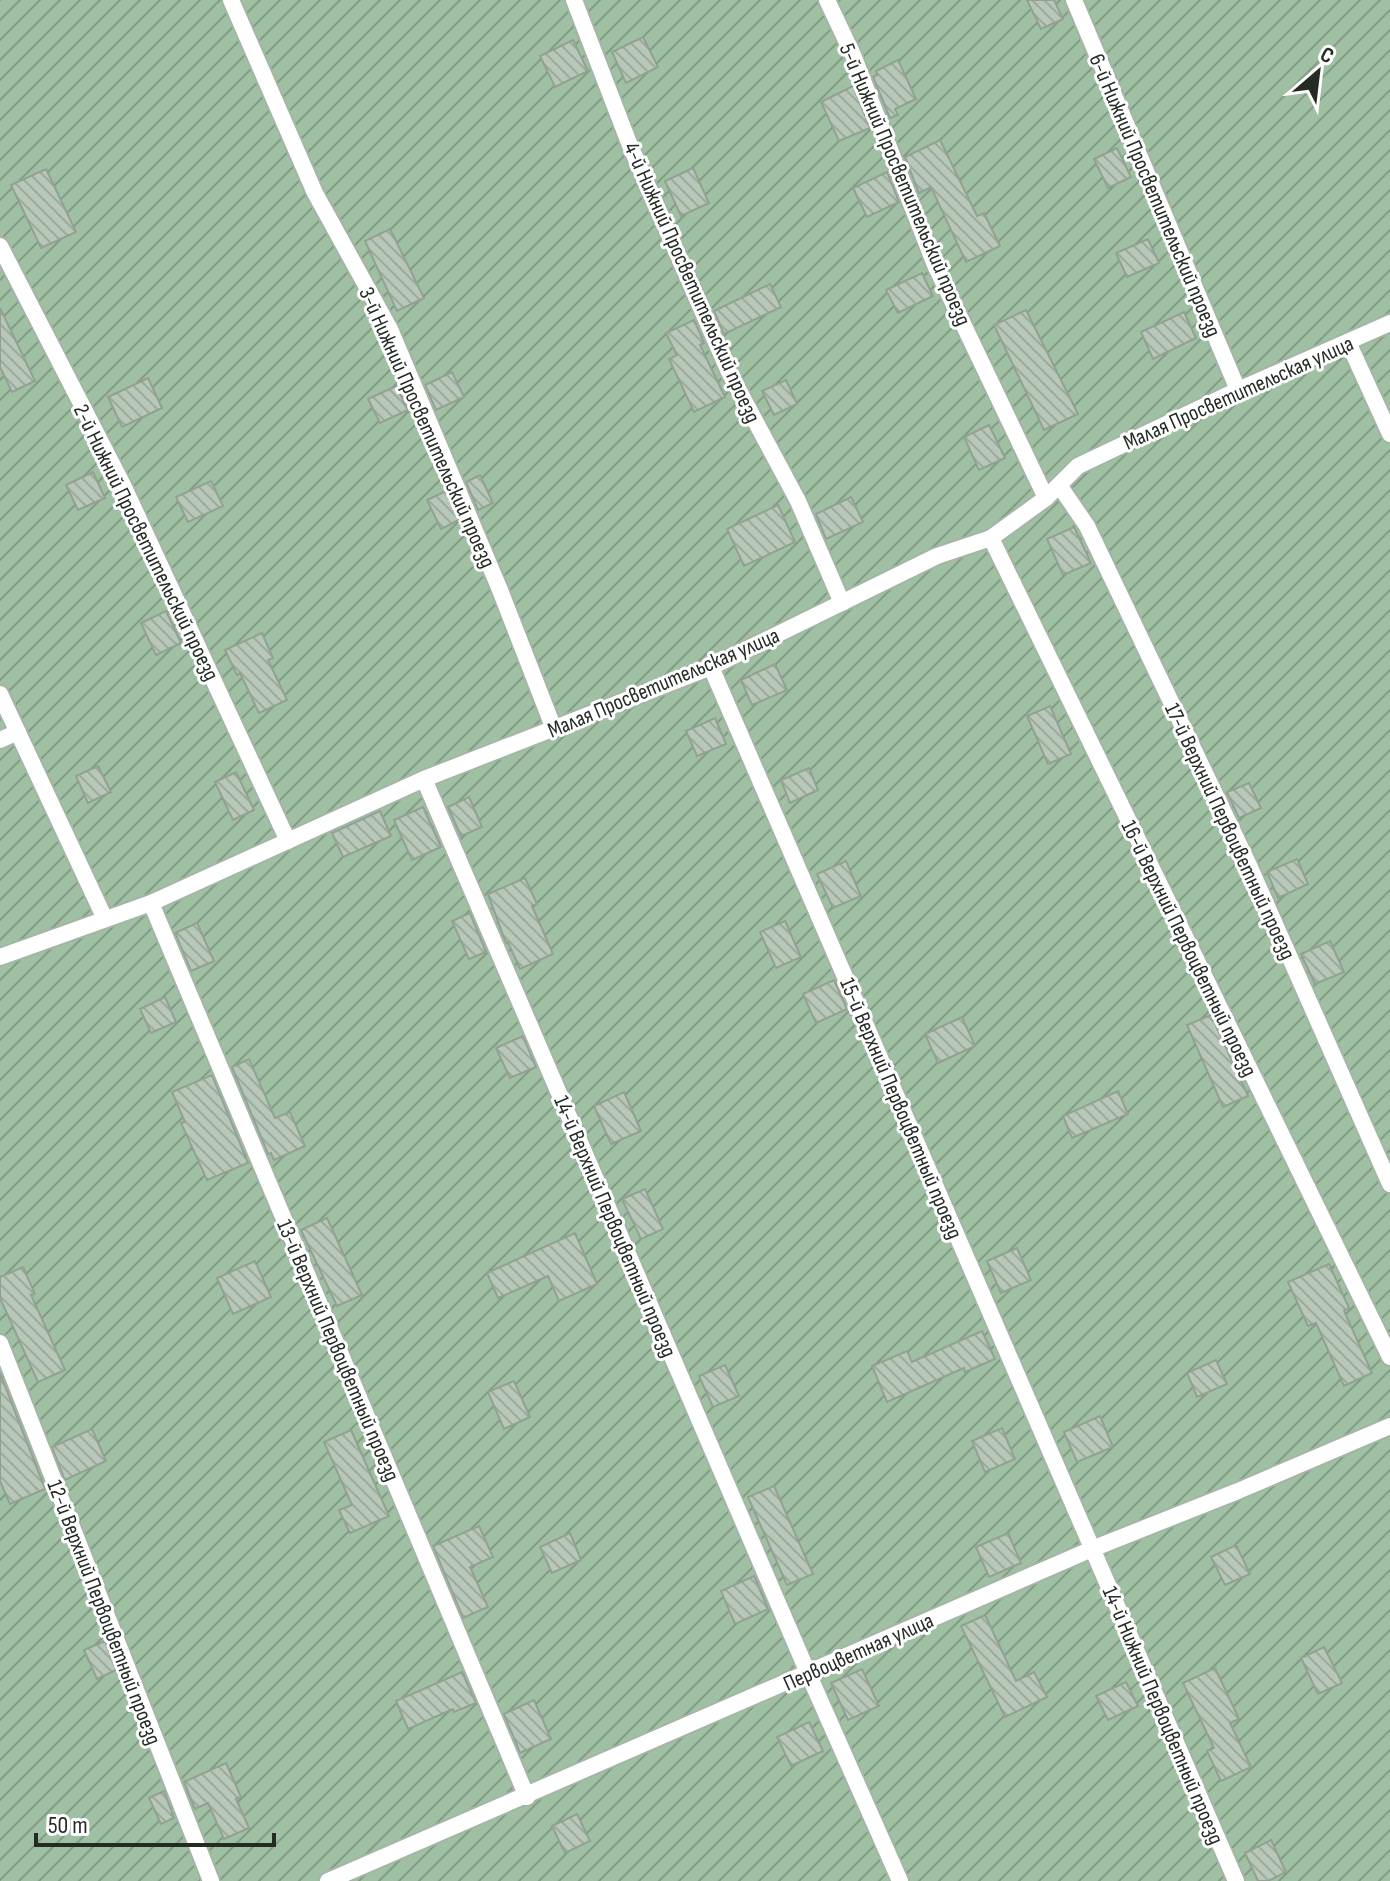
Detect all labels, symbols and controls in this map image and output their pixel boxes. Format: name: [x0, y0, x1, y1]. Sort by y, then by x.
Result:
north arrow: [1278, 32, 1358, 112]
street label: 5-й Нижний Просветительский проезд: [833, 39, 976, 330]
text: С: [1315, 41, 1338, 70]
street label: 6-й Нижний Просветительский проезд: [1083, 50, 1227, 341]
street label: 4-й Нижний Просветительский проезд: [617, 138, 766, 427]
street label: 3-й Нижний Просветительский проезд: [352, 283, 501, 572]
street label: Малая Просветительская улица: [1119, 330, 1358, 456]
street label: 2-й Нижний Просветительский проезд: [67, 400, 224, 685]
street label: Малая Просветительская улица: [544, 622, 784, 744]
street label: 17-й Верхний Первоцветный проезд: [1158, 699, 1301, 964]
street label: 16-й Верхний Первоцветный проезд: [1115, 816, 1263, 1081]
street label: 15-й Верхний Первоцветный проезд: [833, 974, 968, 1243]
street label: 14-й Верхний Первоцветный проезд: [547, 1092, 682, 1361]
street label: 13-й Верхний Первоцветный проезд: [270, 1216, 405, 1485]
street label: 12-й Верхний Первоцветный проезд: [41, 1476, 167, 1749]
street label: 14-й Нижний Первоцветный проезд: [1096, 1582, 1229, 1849]
street label: Первоцветная улица: [779, 1607, 938, 1698]
scale bar: [36, 1797, 274, 1847]
text: 50 m: [48, 1811, 88, 1840]

